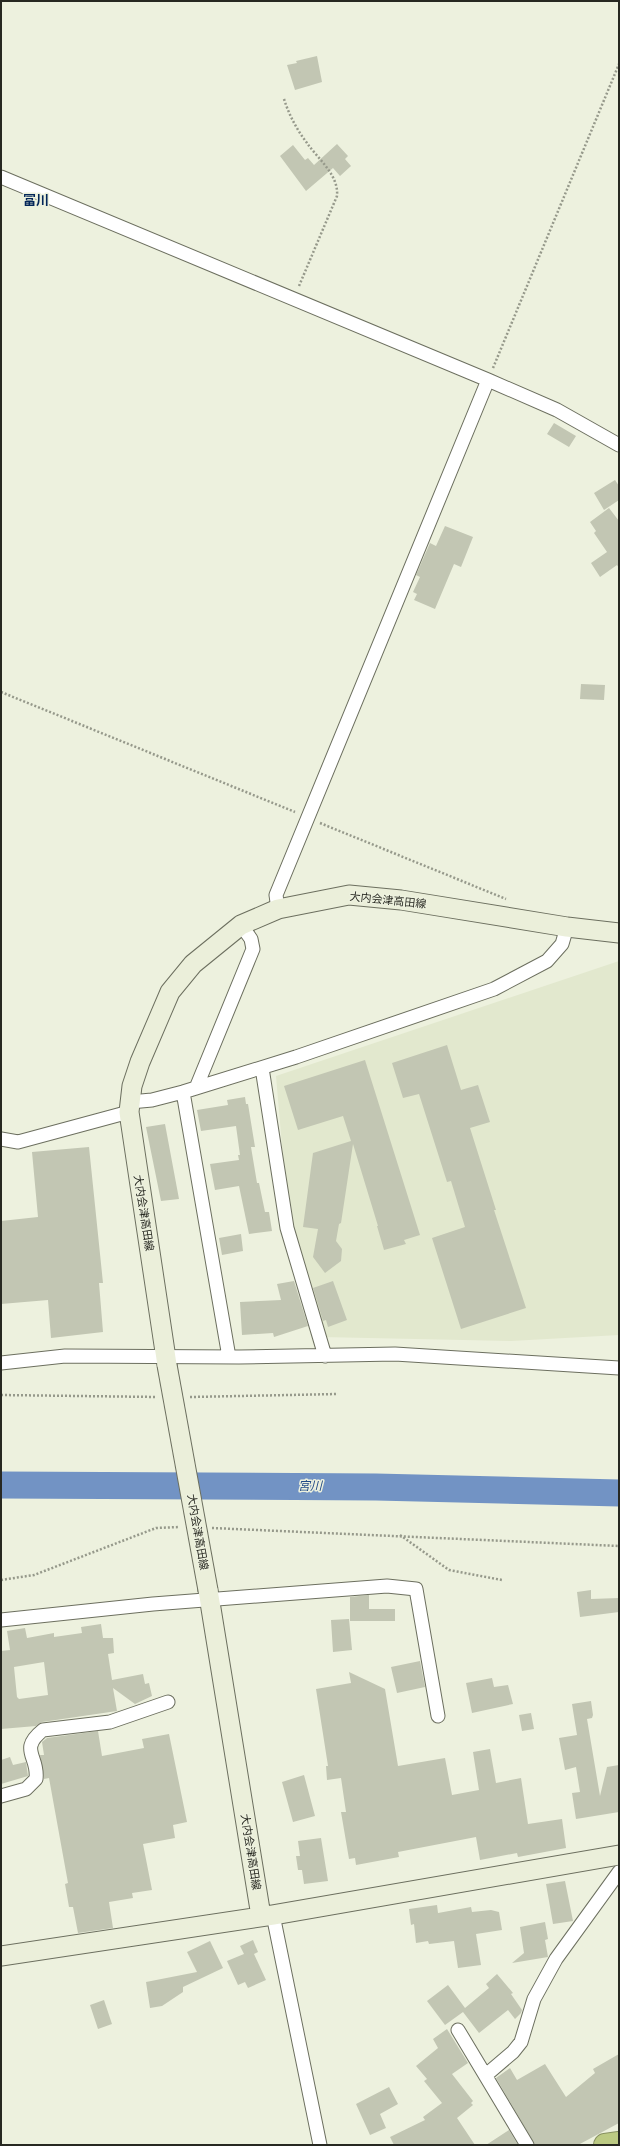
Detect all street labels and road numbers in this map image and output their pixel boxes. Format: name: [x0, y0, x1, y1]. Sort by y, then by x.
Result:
street label: 大内会津高田線: [349, 890, 427, 911]
street label: 大内会津高田線: [131, 1174, 156, 1252]
street label: 大内会津高田線: [184, 1493, 211, 1571]
street label: 大内会津高田線: [238, 1813, 263, 1891]

